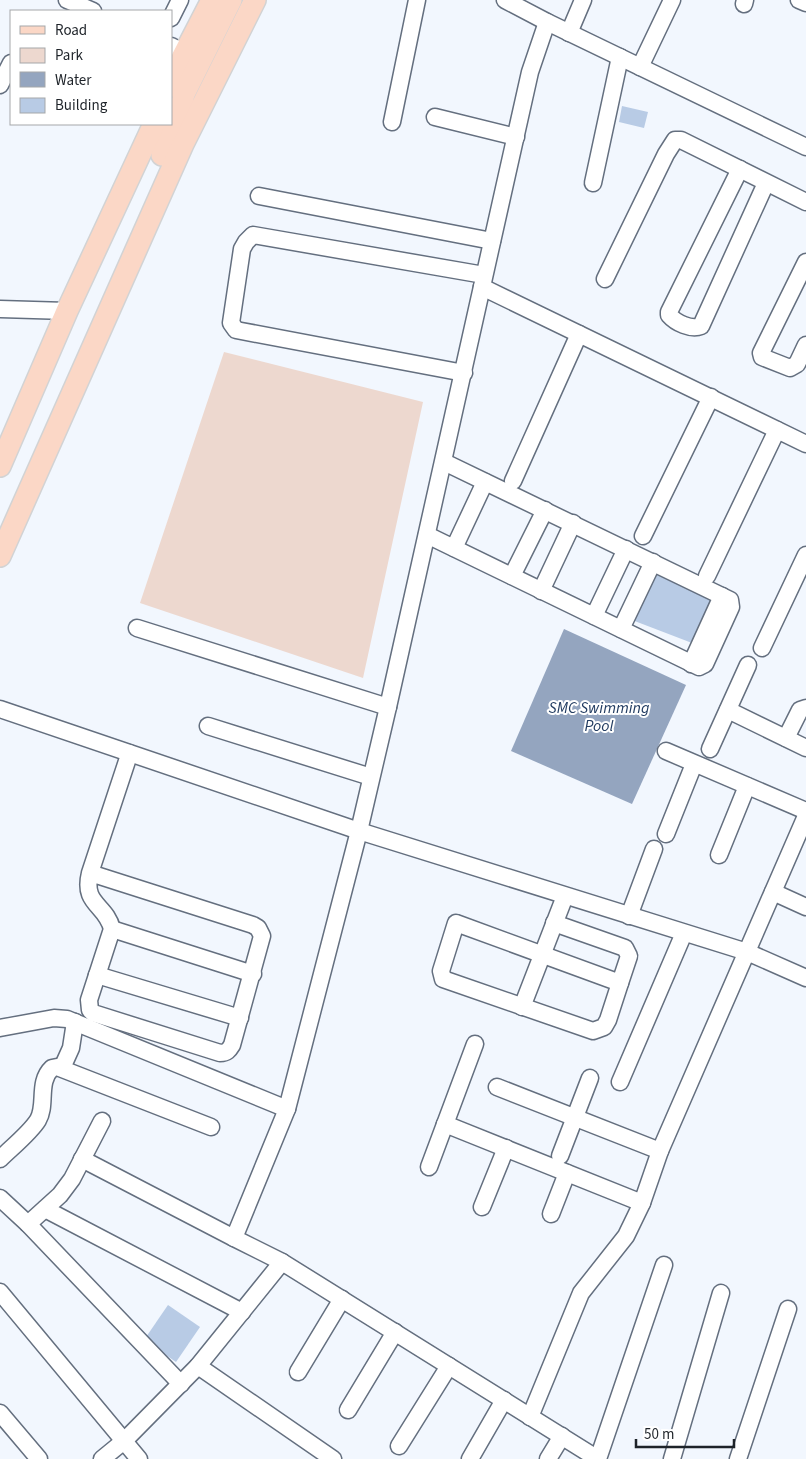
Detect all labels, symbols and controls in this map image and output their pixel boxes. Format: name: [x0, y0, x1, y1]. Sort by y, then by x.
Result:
legend: [10, 10, 172, 125]
text: Road: [55, 20, 87, 41]
text: Park: [55, 45, 84, 66]
text: Water: [55, 70, 92, 91]
text: Building: [55, 95, 108, 116]
water label: SMC Swimming Pool: [549, 697, 649, 737]
scale bar: [636, 1416, 734, 1448]
text: 50 m: [644, 1424, 674, 1445]

